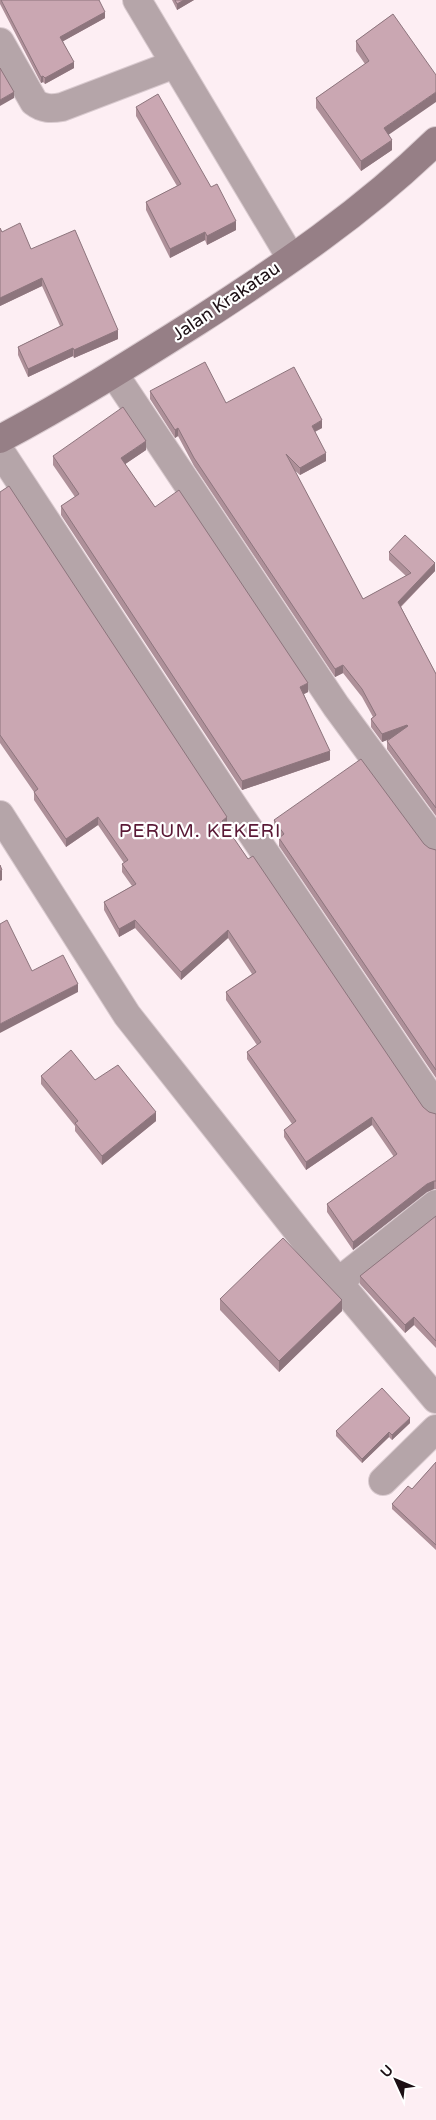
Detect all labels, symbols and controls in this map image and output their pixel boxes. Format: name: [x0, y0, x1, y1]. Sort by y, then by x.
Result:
street label: Jalan Krakatau: [168, 257, 284, 345]
district label: PERUM. KEKERI: [119, 820, 281, 842]
north arrow: [371, 2055, 421, 2105]
text: U: [377, 2062, 397, 2081]

